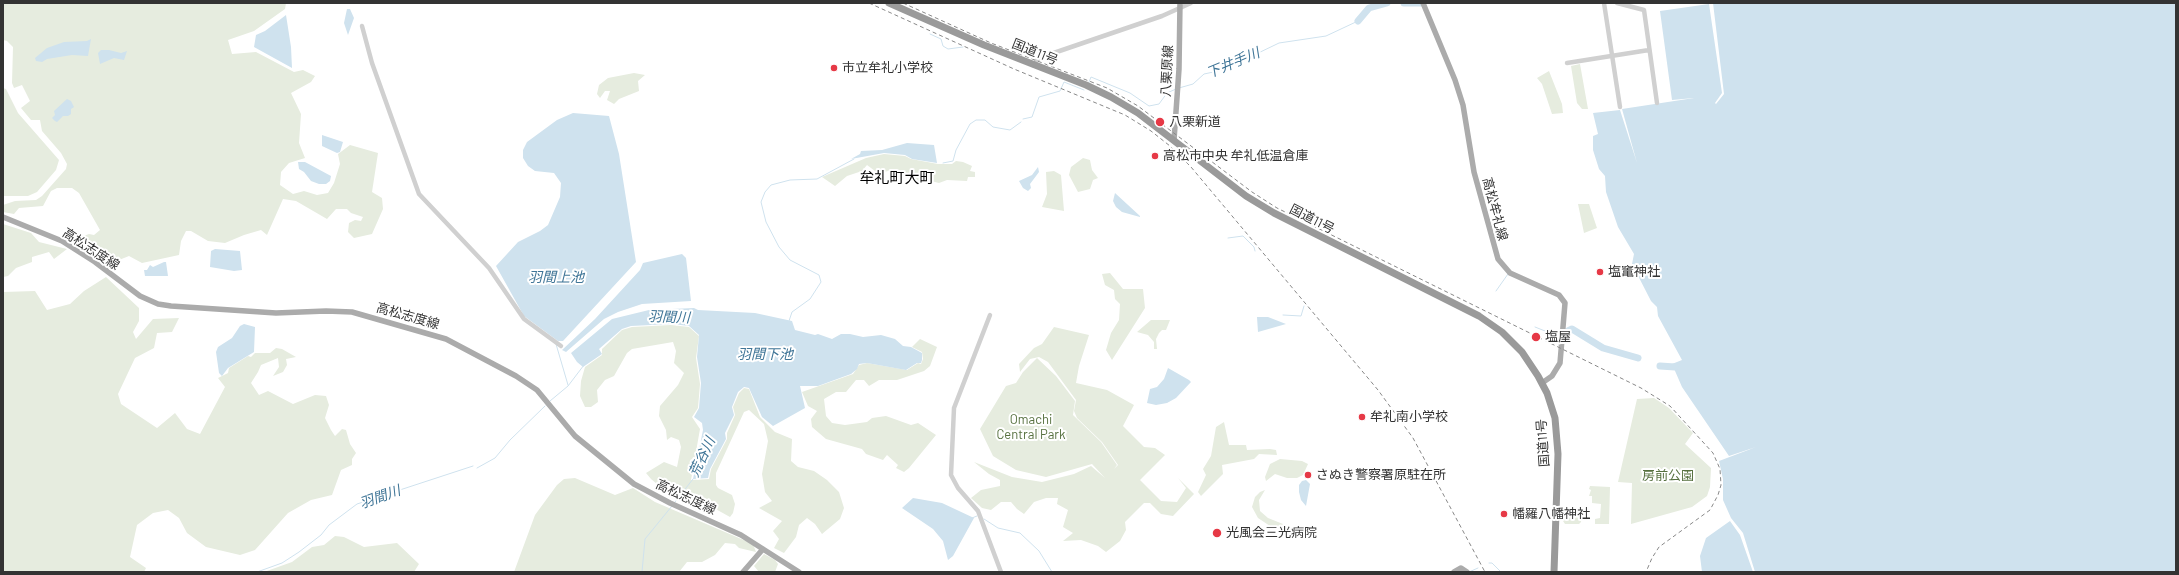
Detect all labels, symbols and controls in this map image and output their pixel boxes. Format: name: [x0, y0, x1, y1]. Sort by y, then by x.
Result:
street label: 国道11号: [1010, 36, 1060, 68]
water label: 下井手川: [1204, 44, 1262, 82]
street label: 八栗原線: [1158, 45, 1176, 97]
place label: 市立牟礼小学校: [842, 60, 933, 76]
marker: 市立牟礼小学校: [829, 63, 839, 73]
place label: 八栗新道: [1169, 114, 1221, 130]
marker: 八栗新道: [1154, 116, 1166, 128]
place label: 高松市中央 牟礼低温倉庫: [1163, 148, 1309, 164]
marker: 高松市中央 牟礼低温倉庫: [1150, 151, 1160, 161]
district label: 牟礼町大町: [860, 169, 934, 187]
street label: 高松牟礼線: [1479, 176, 1511, 242]
street label: 国道11号: [1287, 201, 1337, 237]
street label: 高松志度線: [59, 225, 123, 273]
place label: 塩竃神社: [1608, 264, 1660, 280]
marker: 塩竃神社: [1595, 267, 1605, 277]
water label: 羽間上池: [528, 269, 584, 285]
street label: 高松志度線: [375, 300, 441, 332]
water label: 羽間川: [648, 308, 690, 326]
place label: 塩屋: [1545, 329, 1571, 345]
marker: 塩屋: [1530, 331, 1542, 343]
water label: 羽間下池: [737, 346, 793, 362]
place label: 牟礼南小学校: [1370, 409, 1448, 425]
park label: Omachi Central Park: [996, 412, 1066, 443]
marker: 牟礼南小学校: [1357, 412, 1367, 422]
street label: 国道11号: [1534, 418, 1552, 468]
water label: 荒谷川: [686, 434, 718, 480]
place label: さぬき警察署原駐在所: [1316, 467, 1446, 483]
park label: 房前公園: [1642, 468, 1694, 484]
marker: さぬき警察署原駐在所: [1303, 470, 1313, 480]
street label: 高松志度線: [653, 476, 719, 518]
water label: 羽間川: [357, 482, 403, 512]
place label: 幡羅八幡神社: [1512, 506, 1590, 522]
marker: 幡羅八幡神社: [1499, 509, 1509, 519]
place label: 光風会三光病院: [1226, 525, 1317, 541]
marker: 光風会三光病院: [1211, 527, 1223, 539]

